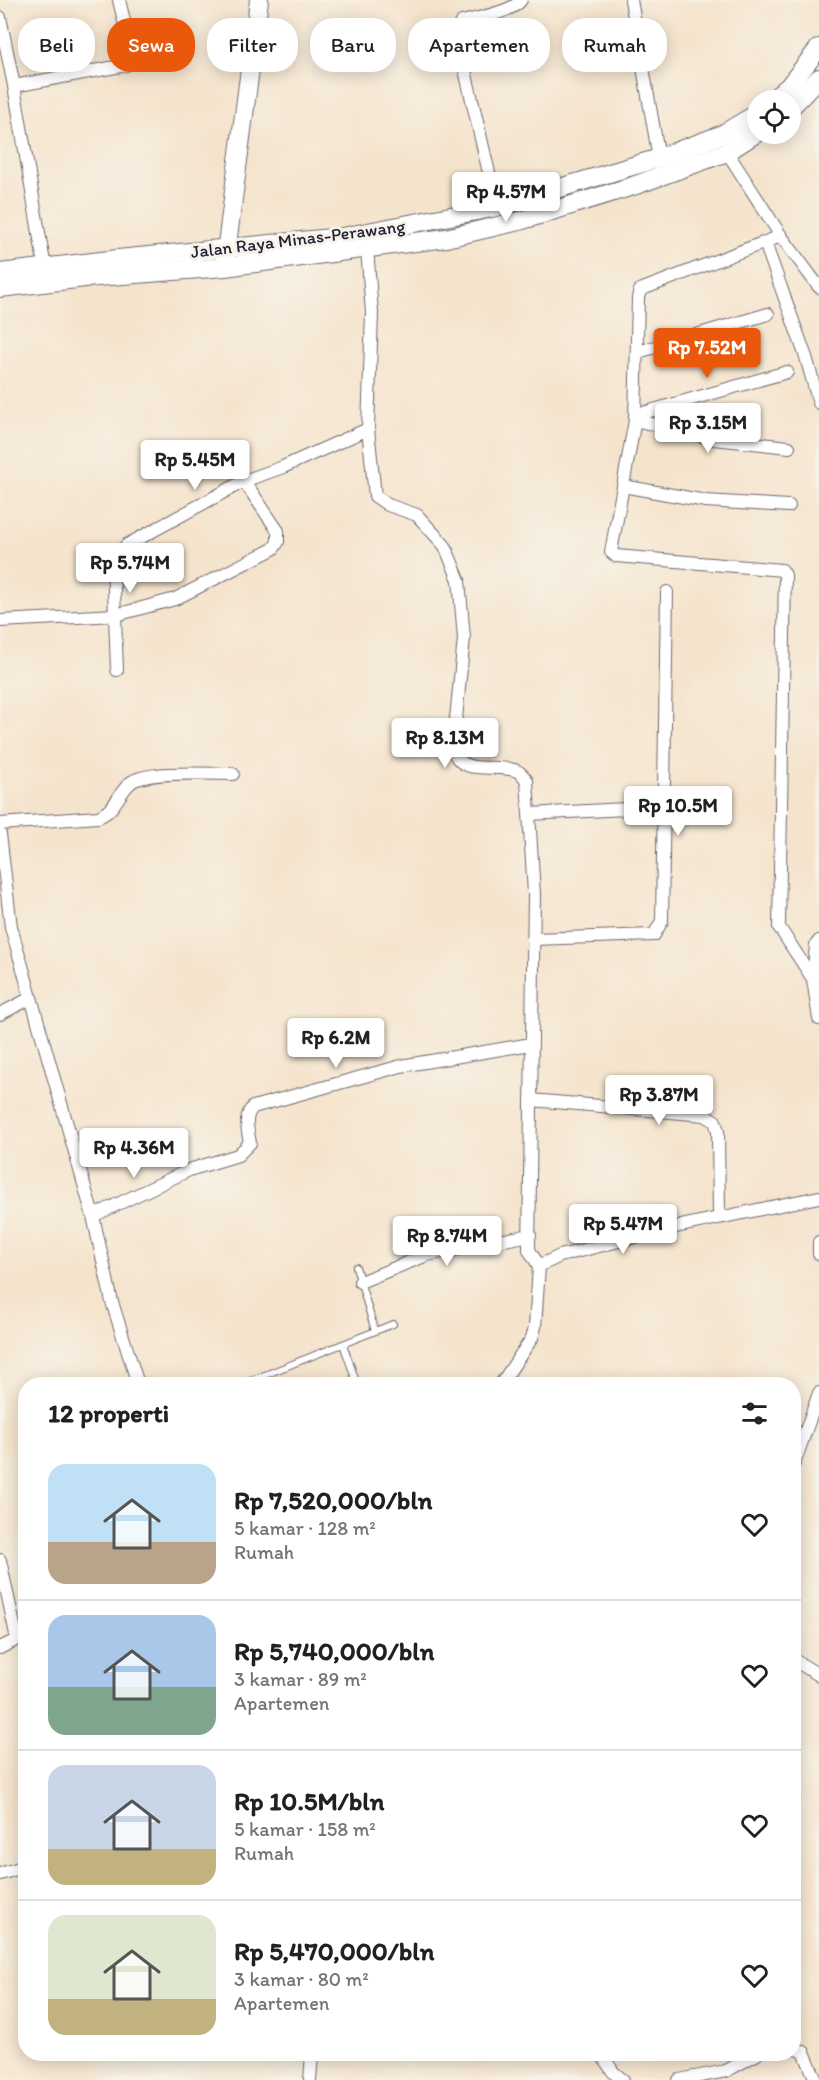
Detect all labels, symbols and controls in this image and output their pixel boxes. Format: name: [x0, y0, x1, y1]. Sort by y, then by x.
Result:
chip: Beli: [18, 18, 95, 72]
chip: Sewa: [107, 18, 195, 72]
chip: Filter: [207, 18, 298, 72]
chip: Baru: [310, 18, 396, 72]
chip: Apartemen: [408, 18, 550, 72]
chip: Rumah: [562, 18, 667, 72]
map controls: [747, 90, 801, 144]
button: locate: [747, 90, 801, 144]
pin: Rp 4.57M: [444, 172, 568, 223]
text: Rp 4.57M: [466, 179, 546, 203]
street label: Jalan Raya Minas-Perawang: [189, 215, 407, 263]
pin: Rp 7.52M: [645, 328, 769, 379]
text: Rp 7.52M: [668, 335, 746, 359]
pin: Rp 3.15M: [646, 403, 770, 454]
text: Rp 3.15M: [669, 410, 747, 434]
pin: Rp 5.45M: [133, 440, 257, 491]
text: Rp 5.45M: [155, 447, 235, 471]
pin: Rp 5.74M: [68, 543, 192, 594]
text: Rp 5.74M: [90, 550, 170, 574]
pin: Rp 8.13M: [383, 718, 507, 769]
text: Rp 8.13M: [406, 725, 484, 749]
pin: Rp 10.5M: [616, 786, 740, 837]
text: Rp 10.5M: [638, 793, 718, 817]
pin: Rp 6.2M: [281, 1018, 391, 1069]
text: Rp 6.2M: [301, 1025, 371, 1049]
pin: Rp 3.87M: [597, 1075, 721, 1126]
text: Rp 3.87M: [619, 1082, 699, 1106]
pin: Rp 4.36M: [72, 1128, 196, 1179]
text: Rp 4.36M: [93, 1135, 175, 1159]
pin: Rp 5.47M: [561, 1204, 685, 1255]
text: Rp 5.47M: [583, 1211, 663, 1235]
pin: Rp 8.74M: [385, 1216, 509, 1267]
text: Rp 8.74M: [407, 1223, 487, 1247]
text: 12 properti: [48, 1397, 169, 1429]
icon: filters: [738, 1397, 771, 1430]
text: Rp 7,520,000/bln: [234, 1484, 432, 1516]
icon: home: [96, 1488, 168, 1560]
icon: heart: [738, 1508, 771, 1541]
text: 5 kamar · 128 m²: [234, 1516, 376, 1540]
text: Rumah: [234, 1540, 294, 1564]
text: Rp 5,740,000/bln: [234, 1635, 434, 1667]
icon: home: [96, 1639, 168, 1711]
icon: heart: [738, 1659, 771, 1692]
text: 3 kamar · 89 m²: [234, 1667, 367, 1691]
text: Apartemen: [234, 1691, 329, 1715]
text: Rp 10.5M/bln: [234, 1785, 384, 1817]
icon: home: [96, 1789, 168, 1861]
icon: heart: [738, 1809, 771, 1842]
text: 5 kamar · 158 m²: [234, 1817, 376, 1841]
text: Rumah: [234, 1841, 294, 1865]
text: Rp 5,470,000/bln: [234, 1935, 434, 1967]
icon: home: [96, 1939, 168, 2011]
icon: heart: [738, 1959, 771, 1992]
text: 3 kamar · 80 m²: [234, 1967, 369, 1991]
text: Apartemen: [234, 1991, 329, 2015]

